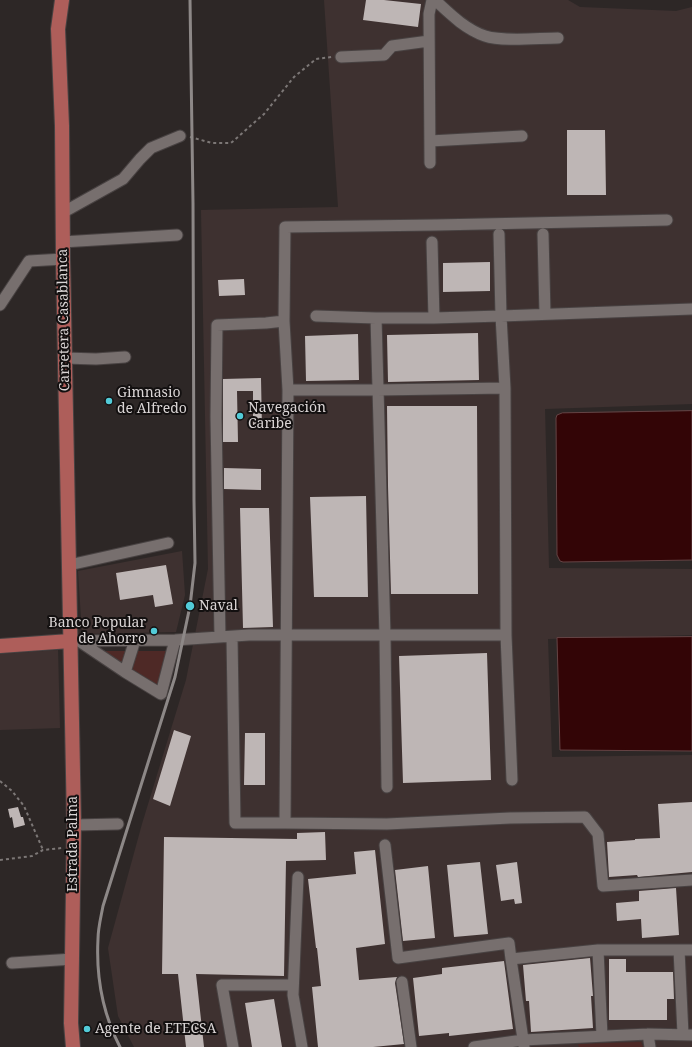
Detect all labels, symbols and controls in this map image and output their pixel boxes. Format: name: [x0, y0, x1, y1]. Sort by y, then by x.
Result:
street label: Carretera Casablanca: [54, 249, 74, 391]
place label: Gimnasio de Alfredo: [117, 385, 187, 418]
marker: Gimnasio de Alfredo: [104, 396, 114, 406]
place label: Navegación Caribe: [248, 400, 326, 432]
marker: Navegación Caribe: [235, 411, 245, 421]
place label: Naval: [199, 598, 238, 614]
marker: Naval: [184, 600, 196, 612]
place label: Banco Popular de Ahorro: [48, 615, 146, 648]
marker: Banco Popular de Ahorro: [149, 626, 159, 636]
street label: Estrada Palma: [65, 796, 81, 892]
place label: Agente de ETECSA: [95, 1021, 216, 1037]
marker: Agente de ETECSA: [82, 1024, 92, 1034]

